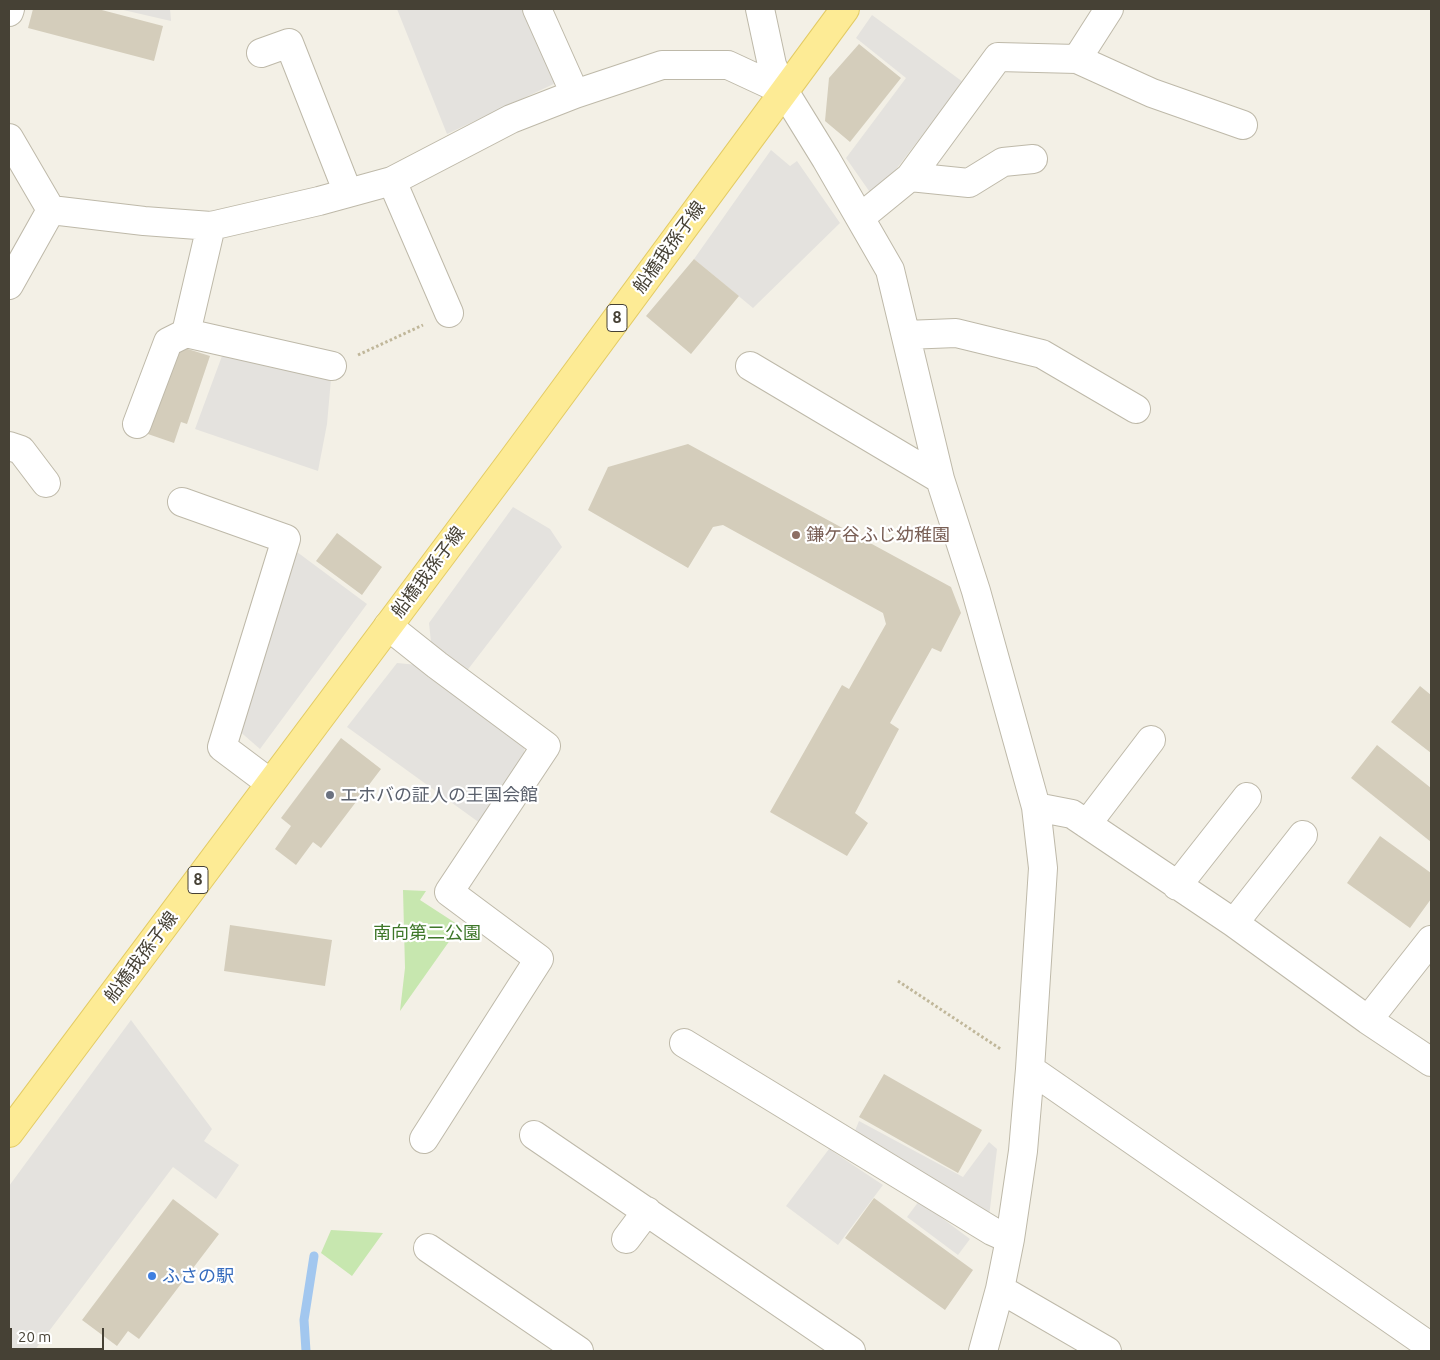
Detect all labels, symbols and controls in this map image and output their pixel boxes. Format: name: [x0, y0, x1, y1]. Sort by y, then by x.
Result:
street label: 船橋我孫子線: [629, 197, 709, 297]
road number: 8: [607, 304, 627, 332]
street label: 船橋我孫子線: [387, 522, 469, 622]
place label: 鎌ケ谷ふじ幼稚園: [806, 524, 950, 546]
marker: 鎌ケ谷ふじ幼稚園: [790, 529, 802, 541]
place label: エホバの証人の王国会館: [340, 784, 538, 806]
marker: エホバの証人の王国会館: [324, 789, 336, 801]
road number: 8: [188, 866, 208, 894]
street label: 船橋我孫子線: [100, 907, 182, 1007]
park label: 南向第二公園: [373, 922, 481, 944]
place label: ふさの駅: [162, 1265, 234, 1287]
marker: ふさの駅: [146, 1270, 158, 1282]
scale bar: [12, 1318, 106, 1350]
text: 20 m: [18, 1328, 51, 1345]

